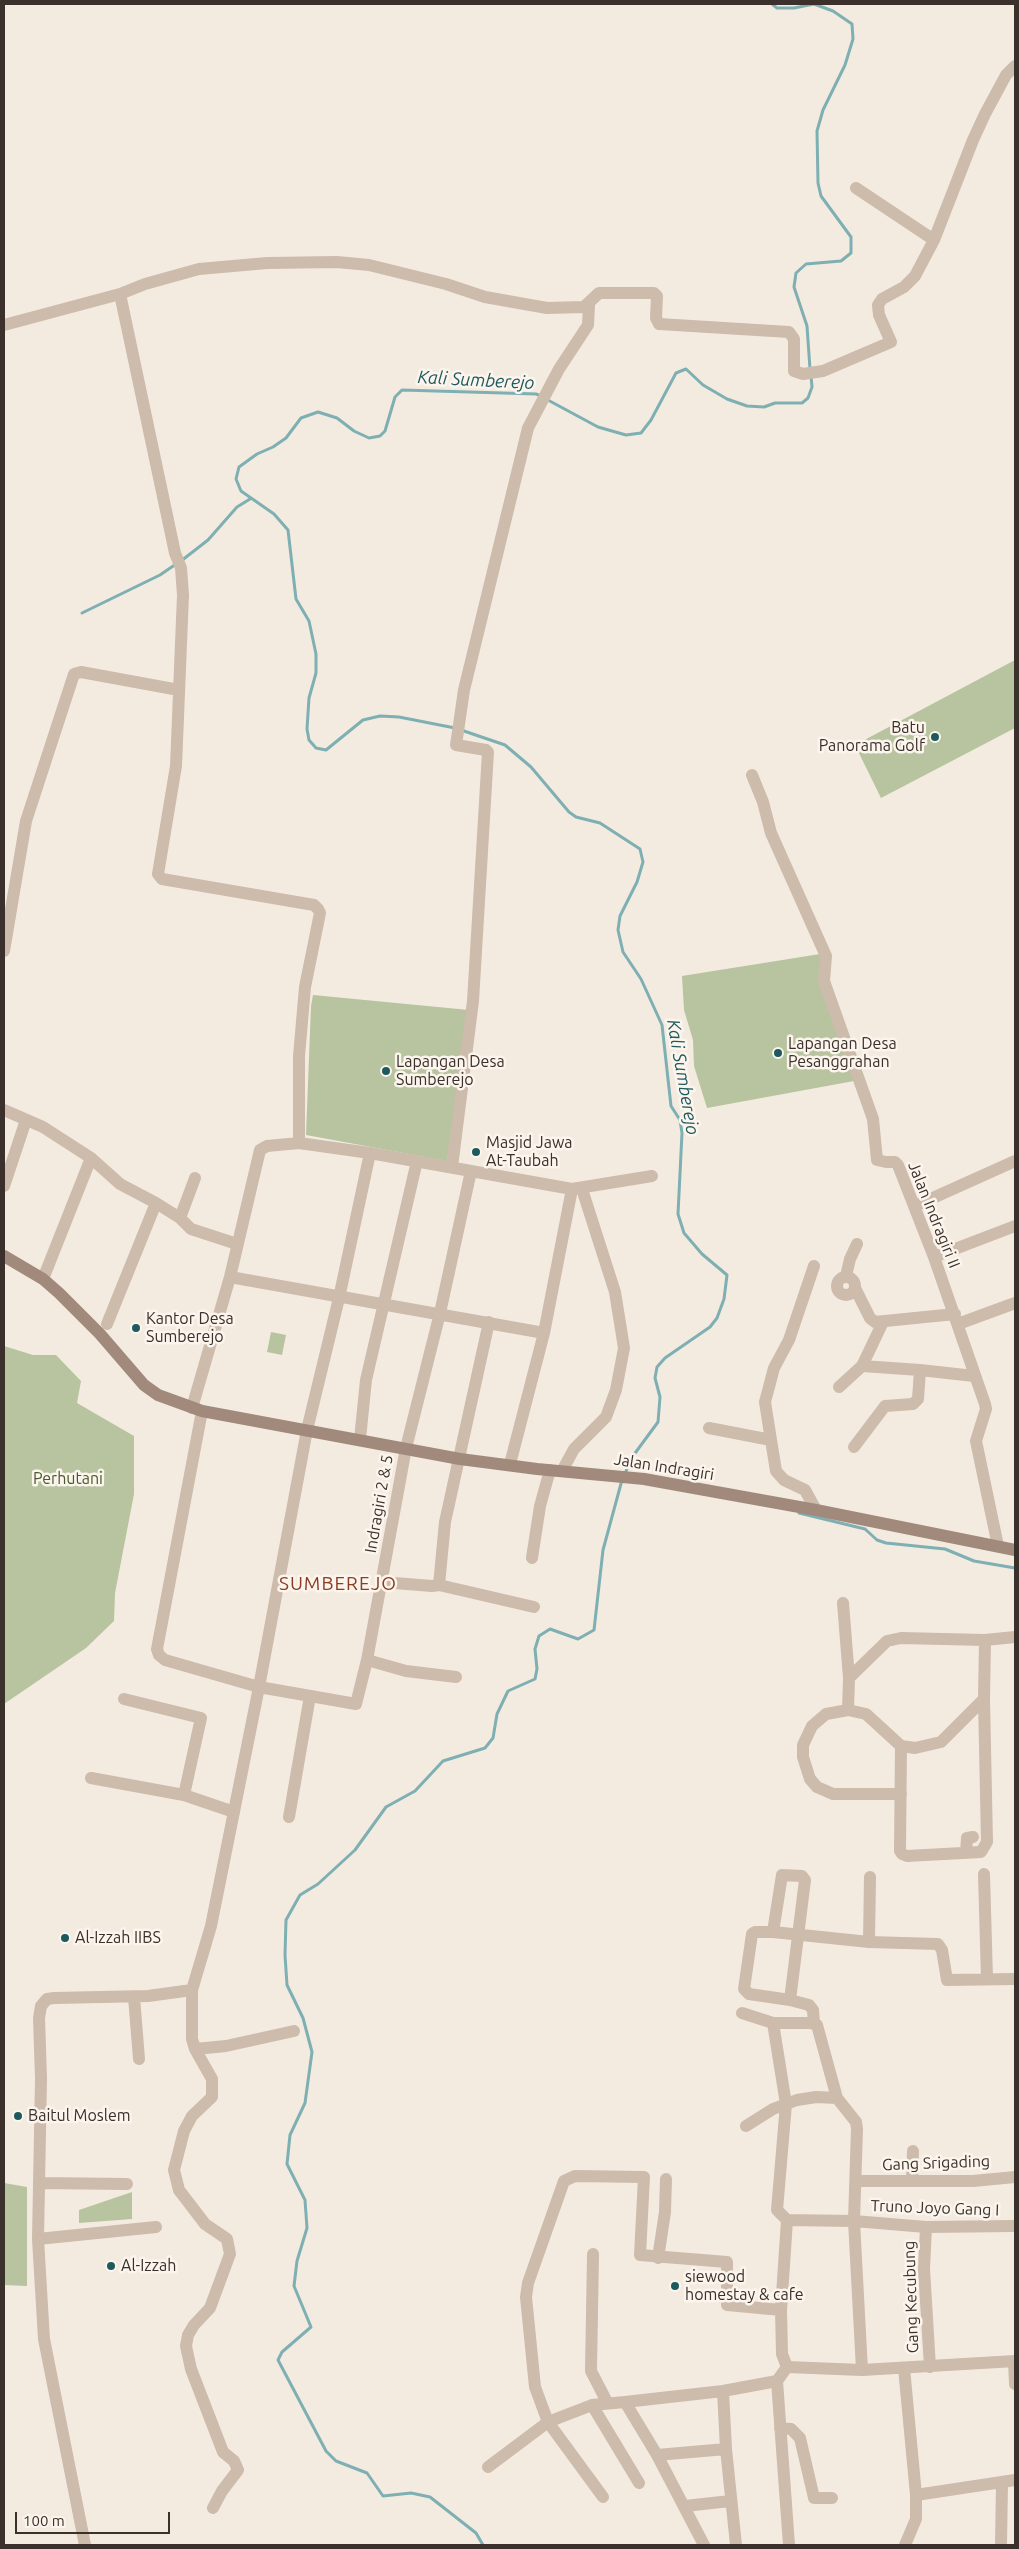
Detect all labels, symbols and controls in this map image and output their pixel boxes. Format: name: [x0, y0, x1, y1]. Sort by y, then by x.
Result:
water label: Kali Sumberejo: [417, 366, 535, 394]
place label: Batu Panorama Golf: [819, 718, 925, 756]
marker: Batu Panorama Golf: [929, 731, 941, 743]
water label: Kali Sumberejo: [662, 1018, 704, 1136]
place label: Lapangan Desa Pesanggrahan: [788, 1034, 897, 1072]
marker: Lapangan Desa Pesanggrahan: [772, 1047, 784, 1059]
place label: Lapangan Desa Sumberejo: [396, 1052, 505, 1090]
marker: Lapangan Desa Sumberejo: [380, 1065, 392, 1077]
place label: Masjid Jawa At-Taubah: [486, 1133, 573, 1171]
marker: Masjid Jawa At-Taubah: [470, 1146, 482, 1158]
street label: Jalan Indragiri II: [904, 1159, 964, 1271]
place label: Kantor Desa Sumberejo: [146, 1309, 234, 1347]
marker: Kantor Desa Sumberejo: [130, 1322, 142, 1334]
street label: Jalan Indragiri: [612, 1450, 716, 1484]
street label: Indragiri 2 & 5: [361, 1453, 397, 1555]
park label: Perhutani: [33, 1469, 103, 1489]
district label: SUMBEREJO: [278, 1573, 398, 1595]
place label: Al-Izzah IIBS: [75, 1928, 161, 1948]
marker: Al-Izzah IIBS: [59, 1932, 71, 1944]
place label: Baitul Moslem: [28, 2106, 131, 2126]
marker: Baitul Moslem: [12, 2110, 24, 2122]
street label: Gang Srigading: [882, 2152, 990, 2174]
street label: Truno Joyo Gang I: [870, 2196, 1000, 2220]
street label: Gang Kecubung: [899, 2240, 923, 2354]
place label: Al-Izzah: [121, 2256, 176, 2276]
marker: Al-Izzah: [105, 2260, 117, 2272]
place label: siewood homestay & cafe: [685, 2267, 804, 2305]
marker: siewood homestay & cafe: [669, 2280, 681, 2292]
scale bar: [18, 2502, 172, 2534]
text: 100 m: [23, 2512, 65, 2529]

